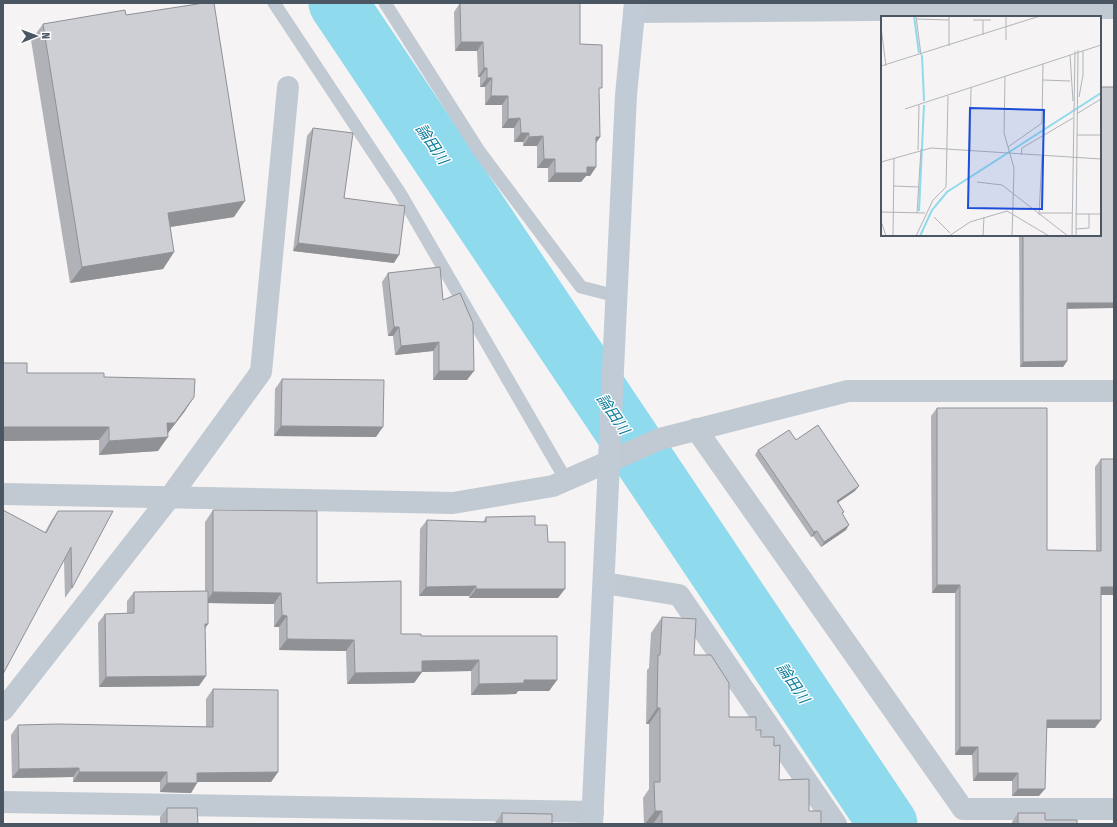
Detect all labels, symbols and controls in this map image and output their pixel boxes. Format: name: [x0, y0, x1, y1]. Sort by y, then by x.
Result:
north arrow: [16, 16, 56, 56]
inset map: [881, 16, 1101, 236]
text: N: [39, 32, 52, 39]
water label: 論田川: [412, 120, 453, 169]
water label: 論田川: [593, 390, 634, 439]
water label: 論田川: [773, 659, 814, 708]

